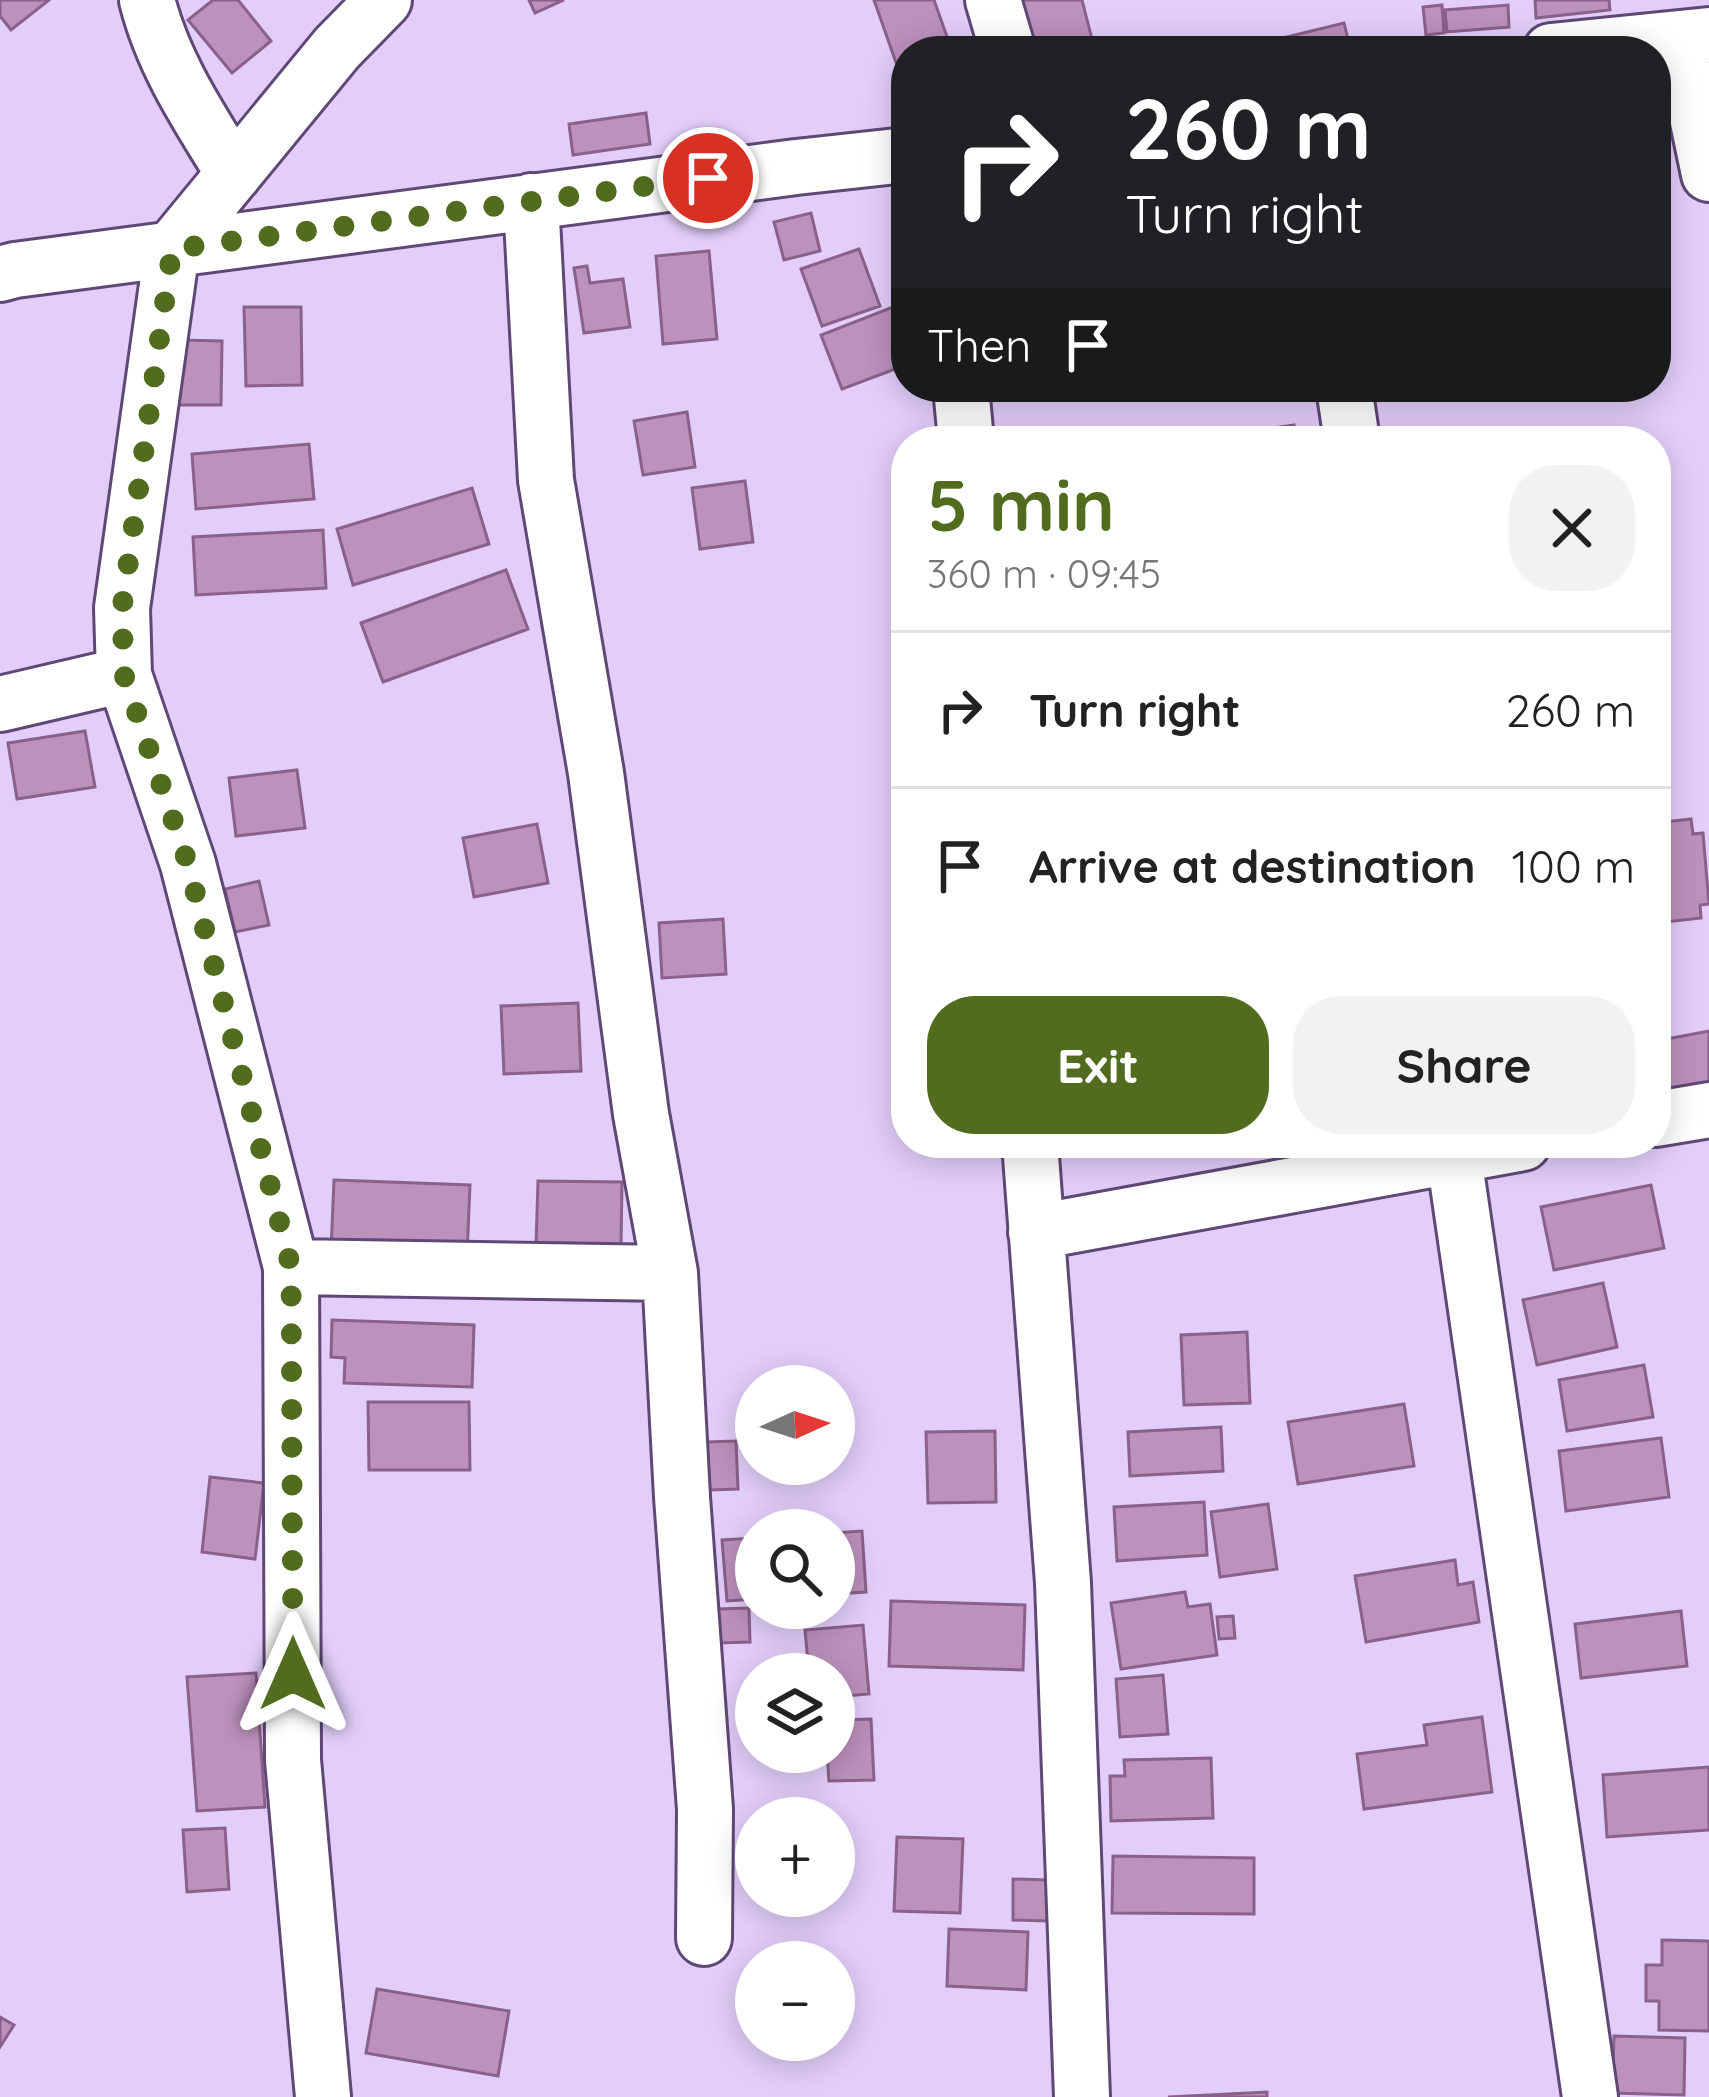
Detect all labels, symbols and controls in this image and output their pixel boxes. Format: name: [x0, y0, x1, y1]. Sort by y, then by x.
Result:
text: 260 m: [1125, 75, 1372, 180]
icon: right: [927, 84, 1083, 240]
pin: [657, 127, 759, 229]
icon: arrive: [675, 145, 741, 211]
text: Turn right: [1125, 179, 1364, 247]
icon: arrive: [1055, 312, 1121, 378]
text: Then: [927, 317, 1031, 373]
text: 5 min: [927, 459, 1115, 549]
button: close: [1509, 465, 1635, 591]
text: 360 m · 09:45: [927, 549, 1161, 598]
icon: right: [927, 677, 993, 743]
text: Turn right: [1029, 682, 1241, 738]
text: 260 m: [1506, 682, 1635, 738]
icon: arrive: [927, 833, 993, 899]
text: Arrive at destination: [1029, 838, 1475, 894]
text: 100 m: [1511, 838, 1635, 894]
button: Exit: [927, 996, 1269, 1134]
button: Share: [1293, 996, 1635, 1134]
north arrow: [735, 1365, 855, 1485]
map controls: [735, 1365, 855, 2061]
button: search: [735, 1509, 855, 1629]
position arrow: [230, 1611, 356, 1737]
button: layers: [735, 1653, 855, 1773]
button: +: [735, 1797, 855, 1917]
button: −: [735, 1941, 855, 2061]

